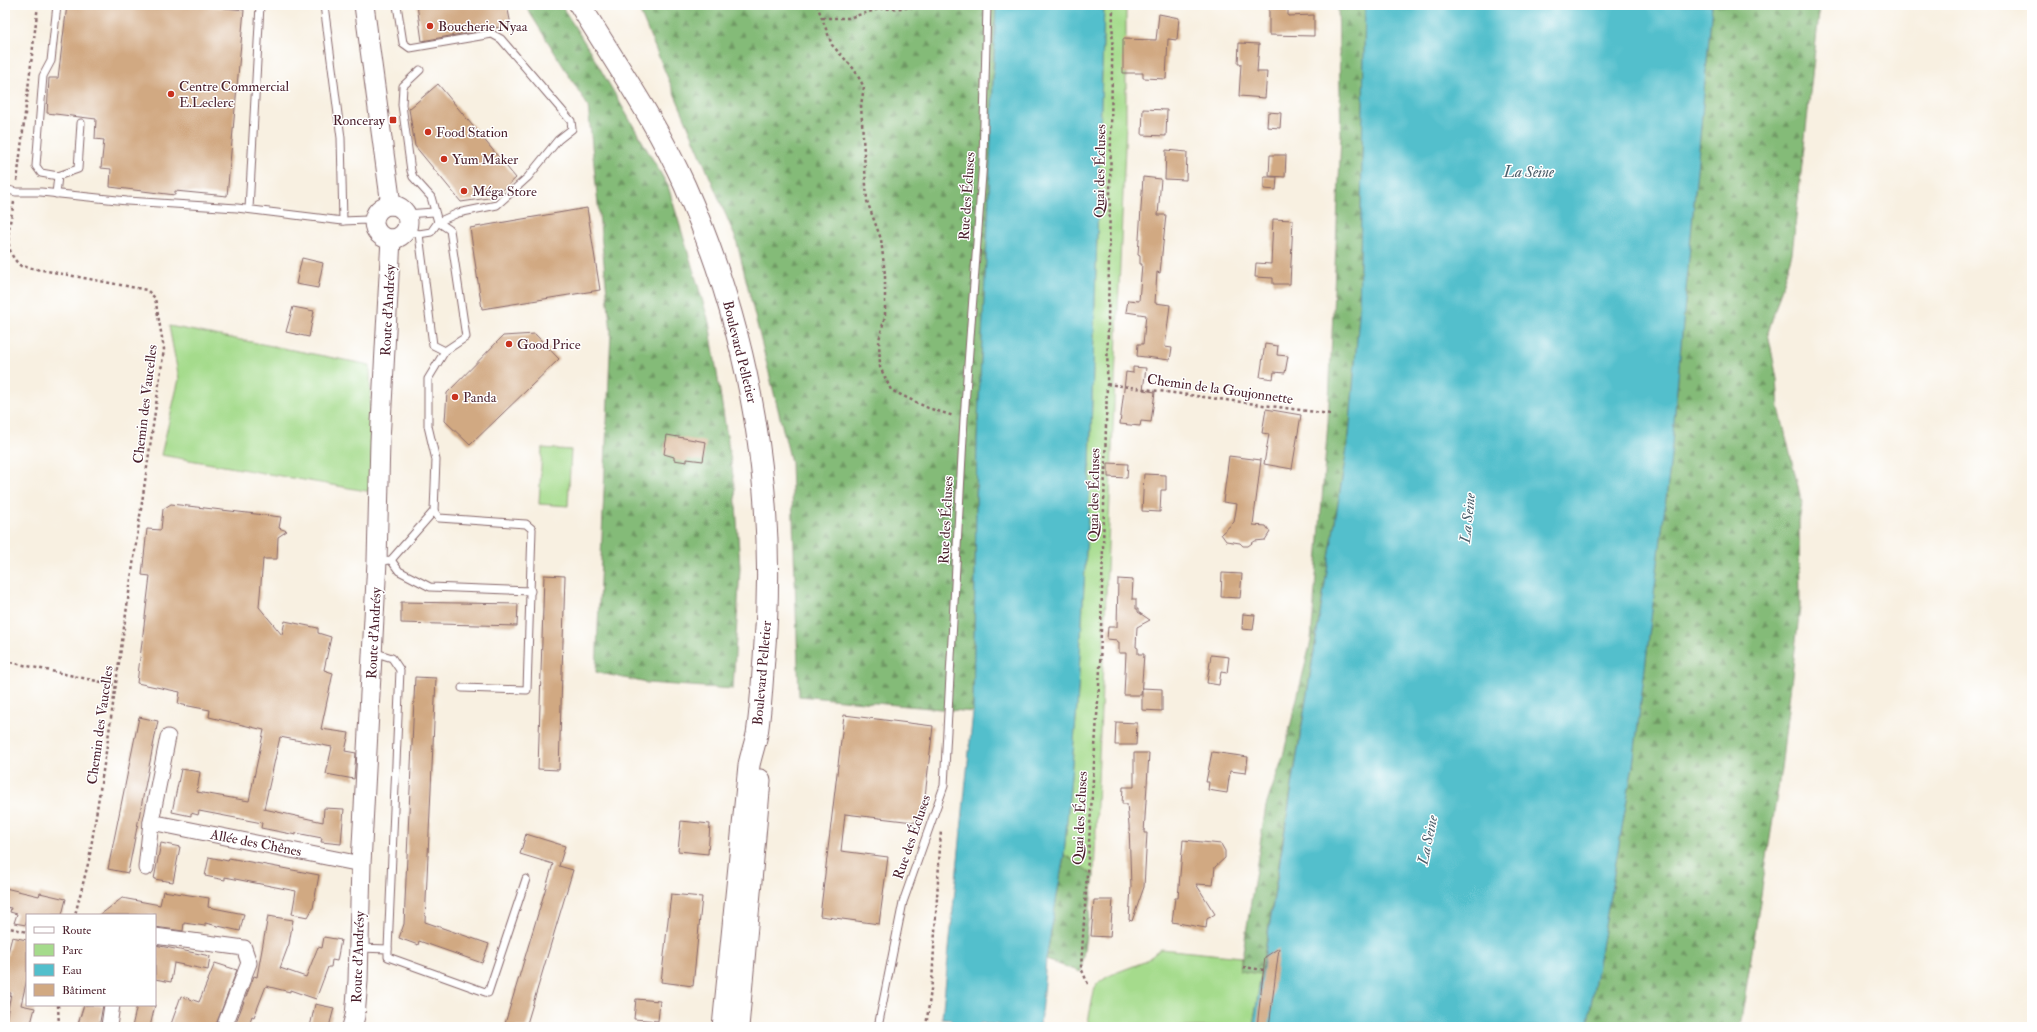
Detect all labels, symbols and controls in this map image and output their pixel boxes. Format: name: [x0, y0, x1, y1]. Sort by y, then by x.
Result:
place label: Boucherie Nyaa: [438, 18, 528, 36]
marker: Boucherie Nyaa: [425, 21, 435, 31]
place label: Centre Commercial E.Leclerc: [179, 78, 290, 111]
marker: Centre Commercial E.Leclerc: [166, 89, 176, 99]
place label: Ronceray: [333, 112, 386, 130]
marker: Ronceray: [388, 115, 398, 125]
place label: Food Station: [436, 124, 508, 141]
street label: Quai des Écluses: [1091, 124, 1109, 218]
marker: Food Station: [423, 127, 433, 137]
place label: Yum Maker: [452, 151, 519, 168]
street label: Rue des Écluses: [955, 151, 979, 241]
marker: Yum Maker: [439, 154, 449, 164]
water label: La Seine: [1503, 163, 1555, 182]
place label: Méga Store: [472, 183, 537, 200]
marker: Méga Store: [459, 186, 469, 196]
street label: Route d'Andrésy: [377, 263, 400, 356]
street label: Boulevard Pelletier: [719, 299, 761, 406]
place label: Good Price: [517, 336, 581, 353]
marker: Good Price: [504, 339, 514, 349]
street label: Chemin des Vaucelles: [129, 343, 161, 464]
street label: Chemin de la Goujonnette: [1146, 370, 1294, 408]
place label: Panda: [463, 389, 497, 406]
marker: Panda: [450, 392, 460, 402]
street label: Quai des Écluses: [1085, 448, 1103, 542]
street label: Rue des Écluses: [935, 475, 957, 565]
water label: La Seine: [1456, 491, 1480, 545]
street label: Route d'Andrésy: [363, 586, 386, 679]
street label: Boulevard Pelletier: [749, 619, 775, 726]
street label: Chemin des Vaucelles: [83, 664, 117, 785]
street label: Quai des Écluses: [1069, 770, 1091, 865]
street label: Rue des Écluses: [890, 792, 934, 882]
water label: La Seine: [1413, 812, 1443, 868]
street label: Allée des Chênes: [208, 826, 303, 860]
street label: Route d'Andrésy: [348, 910, 369, 1003]
legend: [26, 914, 156, 1006]
text: Route: [62, 923, 91, 938]
text: Parc: [62, 943, 83, 958]
text: Eau: [62, 963, 82, 978]
text: Bâtiment: [62, 983, 106, 998]

